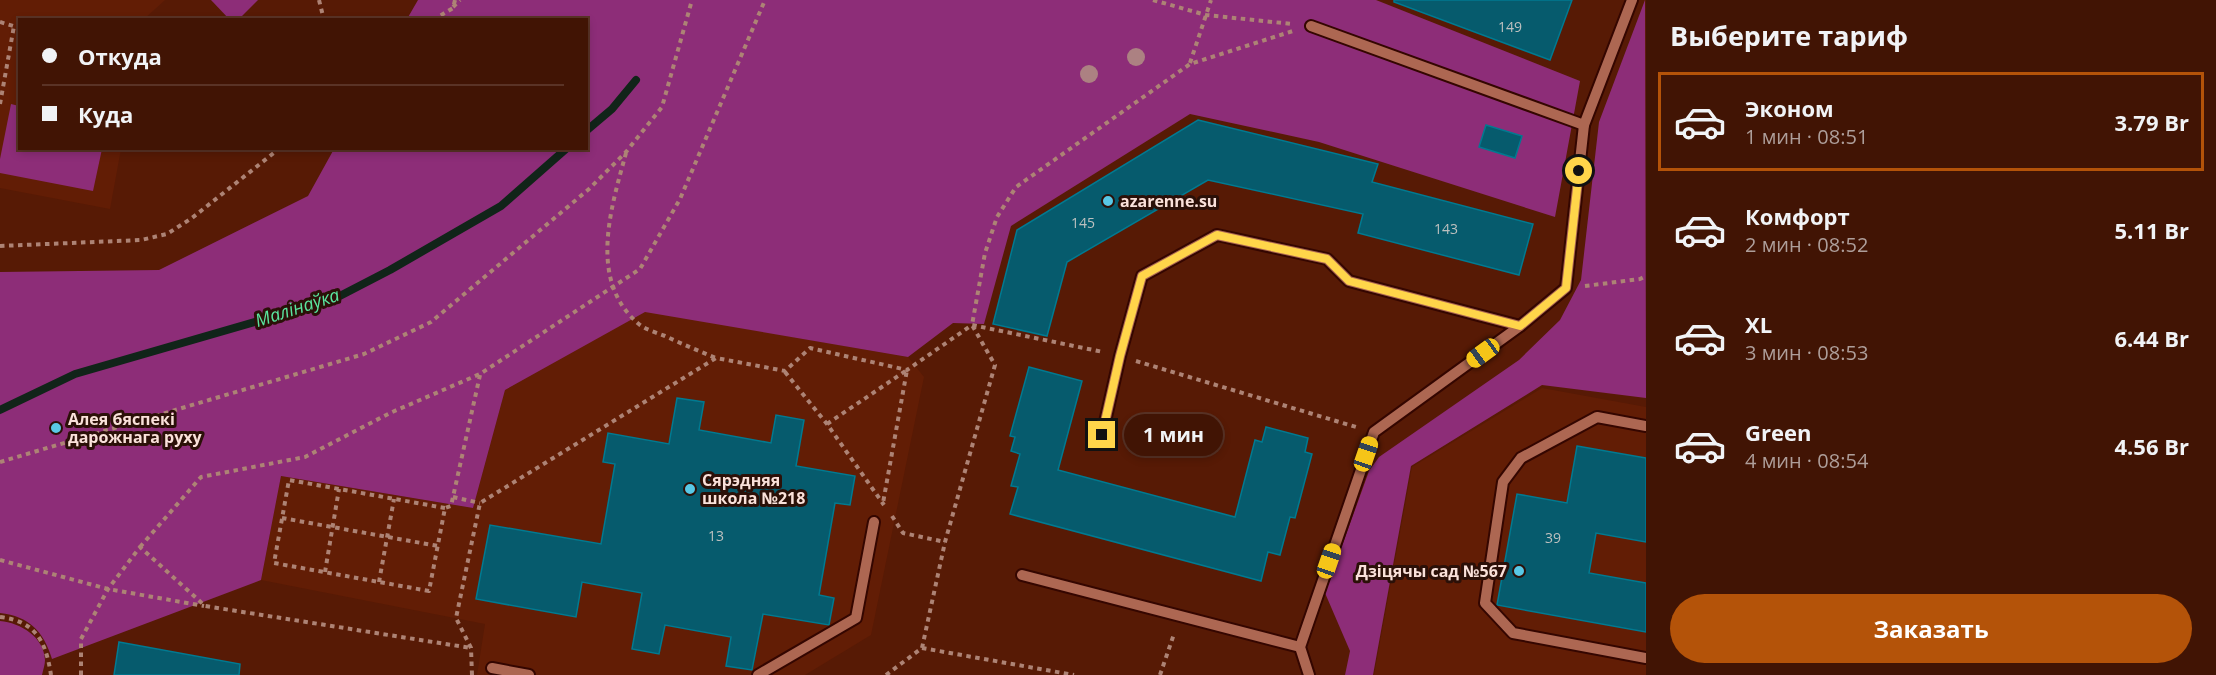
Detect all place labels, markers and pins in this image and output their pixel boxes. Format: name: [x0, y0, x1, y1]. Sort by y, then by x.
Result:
place label: azarenne.su: [1120, 190, 1217, 212]
marker: azarenne.su: [1101, 194, 1115, 208]
place label: Алея бяспекі дарожнага руху: [68, 408, 202, 448]
marker: Алея бяспекі дарожнага руху: [49, 421, 63, 435]
place label: Сярэдняя школа №218: [702, 469, 805, 509]
marker: Сярэдняя школа №218: [683, 482, 697, 496]
place label: Дзіцячы сад №567: [1356, 560, 1507, 582]
marker: Дзіцячы сад №567: [1512, 564, 1526, 578]

